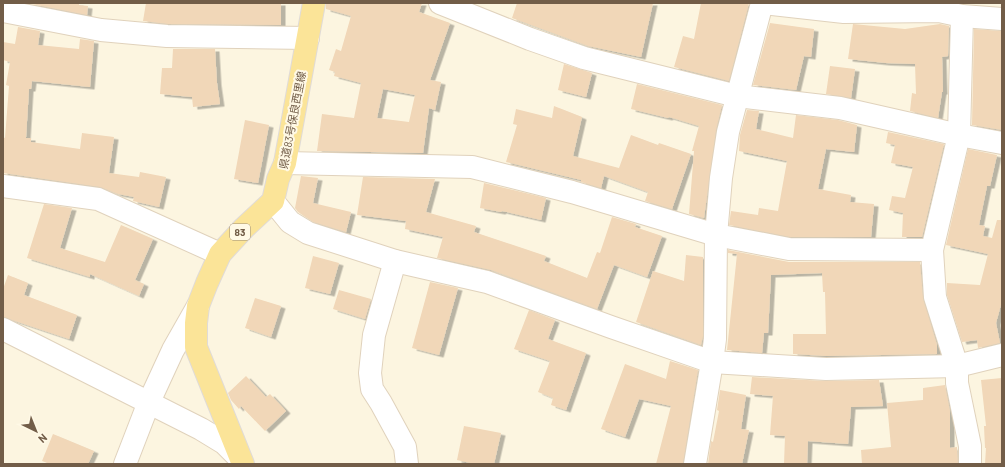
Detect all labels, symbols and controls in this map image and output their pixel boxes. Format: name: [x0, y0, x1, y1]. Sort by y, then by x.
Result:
street label: 県道83号保良西里線: [276, 70, 308, 170]
road number: 83: [230, 224, 250, 240]
north arrow: [16, 411, 56, 451]
text: N: [36, 431, 50, 446]

